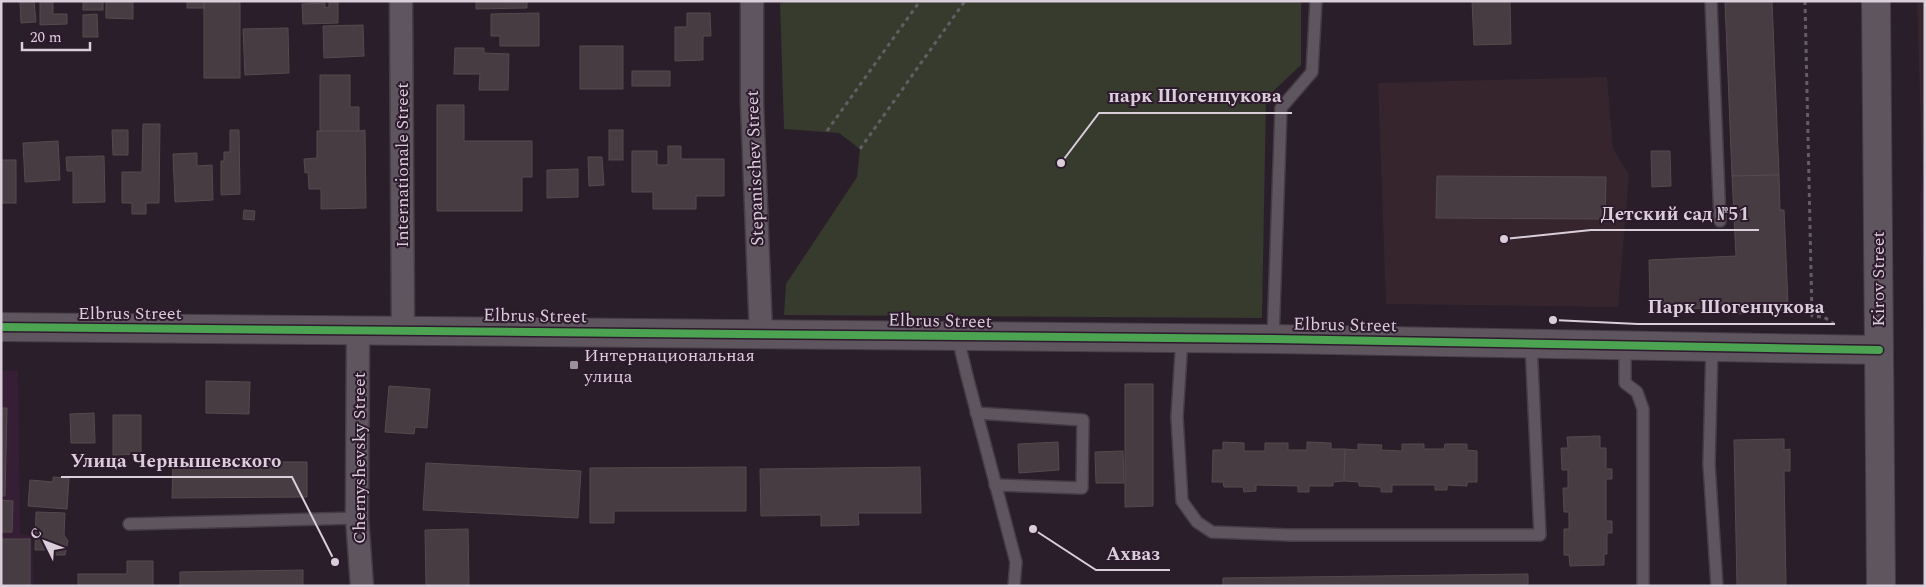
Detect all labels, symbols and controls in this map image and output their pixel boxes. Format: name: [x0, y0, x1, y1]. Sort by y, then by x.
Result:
scale bar: [22, 20, 90, 52]
text: 20 m: [30, 26, 62, 49]
callout: парк Шогенцукова: [1099, 79, 1292, 113]
street label: Internationale Street: [389, 82, 416, 248]
text: парк Шогенцукова: [1108, 82, 1282, 111]
street label: Stepanischev Street: [739, 90, 771, 246]
callout: Детский сад №51: [1591, 196, 1759, 230]
text: Детский сад №51: [1601, 200, 1749, 229]
street label: Kirov Street: [1865, 231, 1892, 327]
callout: Парк Шогенцукова: [1638, 290, 1835, 324]
text: Парк Шогенцукова: [1647, 293, 1825, 322]
street label: Elbrus Street: [78, 300, 182, 327]
street label: Elbrus Street: [483, 302, 587, 330]
street label: Elbrus Street: [888, 307, 992, 335]
street label: Elbrus Street: [1293, 311, 1397, 339]
place label: Интернациональная улица: [583, 342, 755, 390]
marker: Интернациональная улица: [568, 359, 580, 371]
street label: Chernyshevsky Street: [346, 372, 373, 544]
callout: Улица Чернышевского: [61, 443, 292, 477]
text: Улица Чернышевского: [70, 447, 282, 476]
north arrow: [20, 517, 70, 567]
text: С: [25, 523, 47, 544]
callout: Ахваз: [1096, 536, 1170, 570]
text: Ахваз: [1106, 540, 1160, 569]

